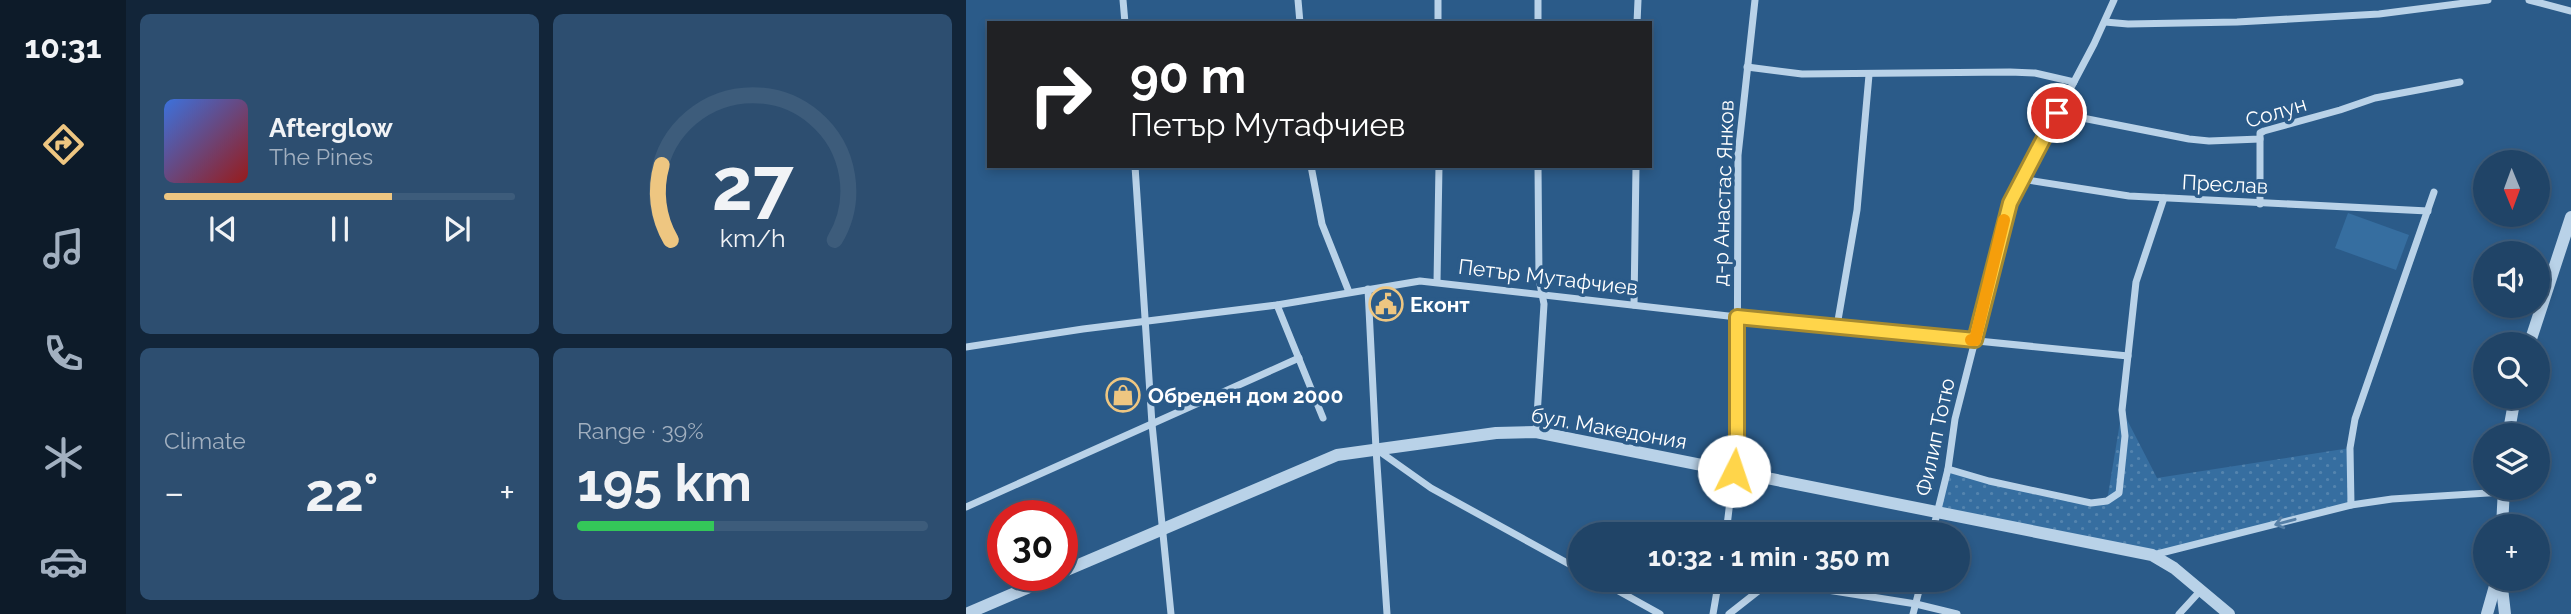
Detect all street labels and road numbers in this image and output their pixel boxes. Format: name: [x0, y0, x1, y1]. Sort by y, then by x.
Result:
street label: Солун: [2242, 91, 2310, 133]
street label: д-р Анастас Янков: [1707, 100, 1739, 286]
street label: Преслав: [2181, 169, 2269, 199]
street label: Петър Мутафчиев: [1457, 254, 1639, 300]
street label: Филип Тотю: [1910, 376, 1960, 498]
street label: бул. Македония: [1529, 402, 1689, 454]

